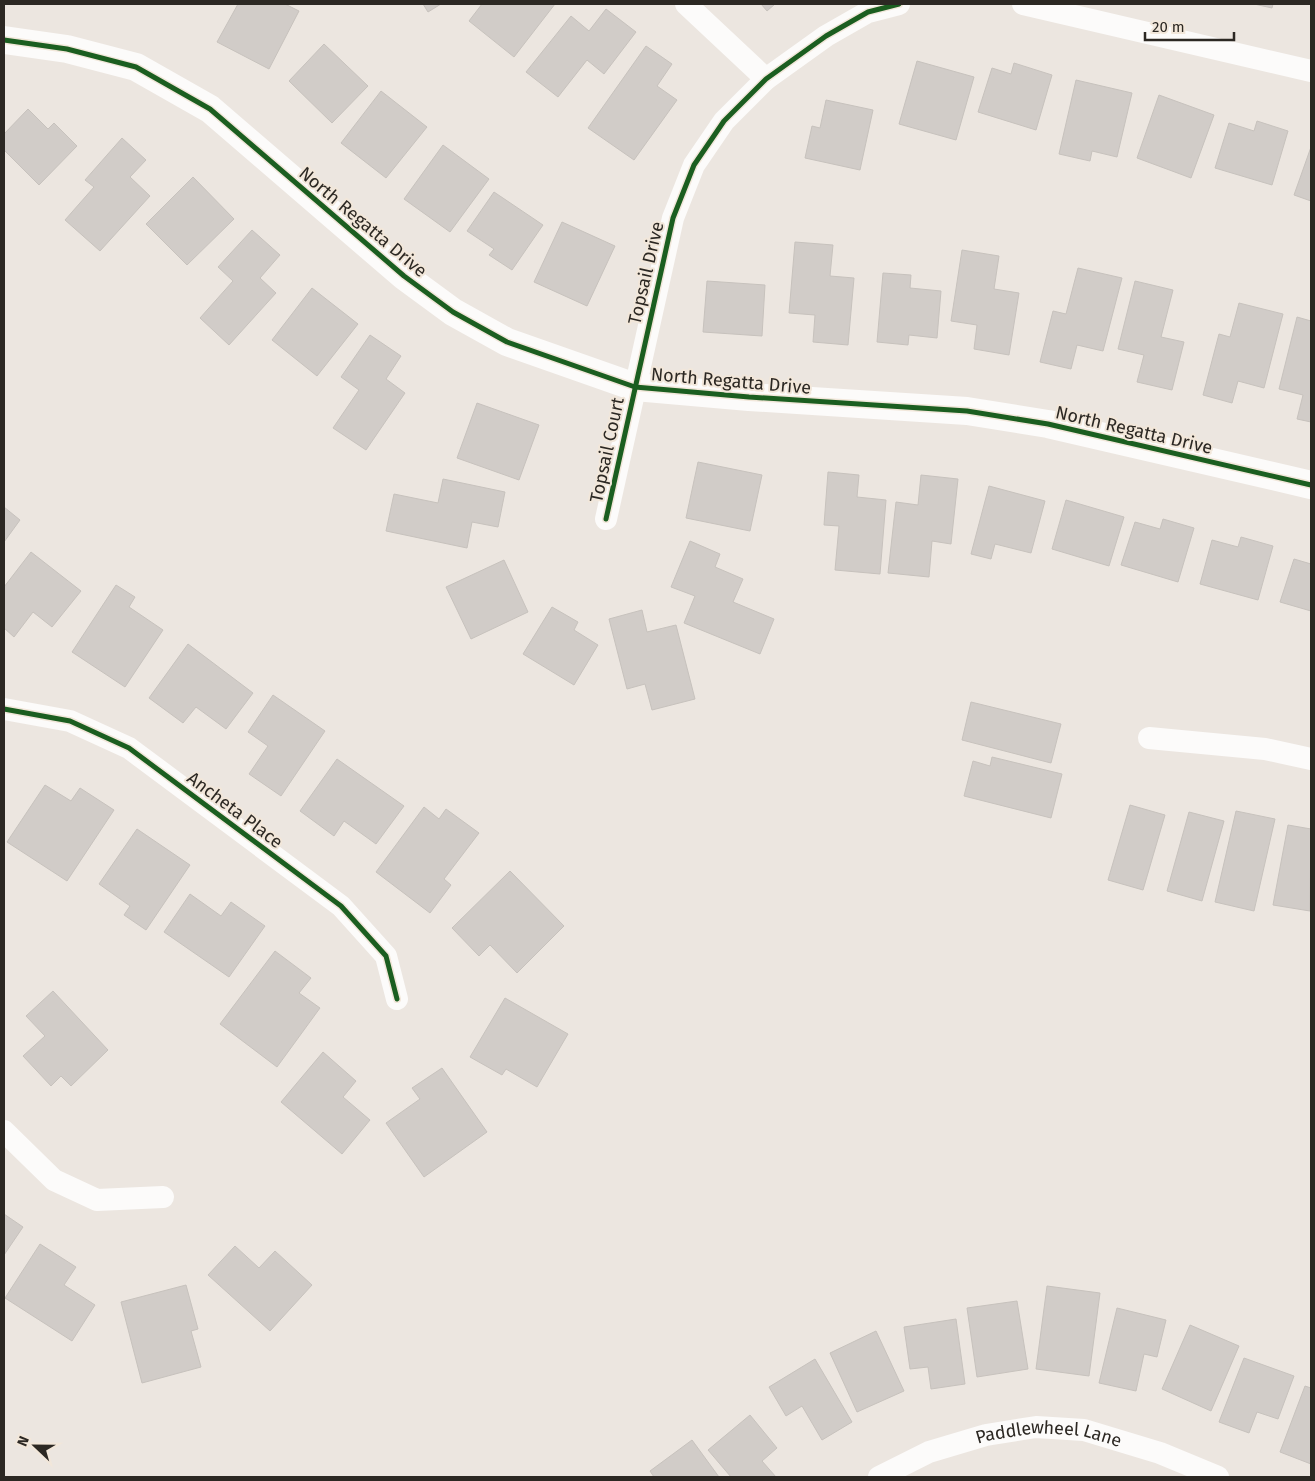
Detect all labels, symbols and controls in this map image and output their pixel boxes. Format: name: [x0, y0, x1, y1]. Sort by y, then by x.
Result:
scale bar: [1145, 10, 1234, 42]
text: 20 m: [1152, 18, 1185, 36]
street label: North Regatta Drive: [294, 162, 432, 282]
street label: Topsail Drive: [623, 219, 669, 327]
street label: North Regatta Drive: [650, 363, 812, 399]
street label: Topsail Court: [585, 395, 629, 505]
street label: North Regatta Drive: [1053, 401, 1215, 459]
street label: Ancheta Place: [183, 767, 287, 853]
street label: Paddlewheel Lane: [973, 1416, 1124, 1452]
north arrow: [10, 1421, 60, 1471]
text: N: [14, 1434, 33, 1449]

